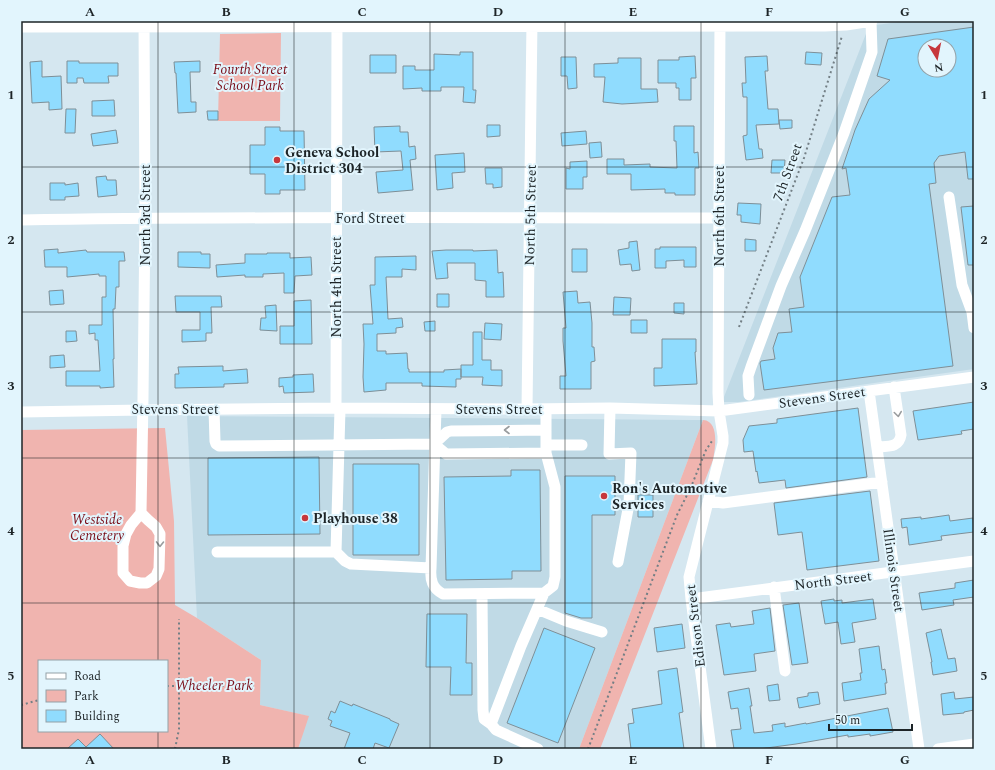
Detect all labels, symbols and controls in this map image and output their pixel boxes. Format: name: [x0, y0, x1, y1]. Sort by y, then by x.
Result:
text: A: [85, 2, 95, 22]
text: B: [221, 2, 231, 22]
text: C: [357, 2, 367, 22]
text: D: [493, 2, 503, 22]
text: E: [629, 2, 638, 22]
text: F: [765, 2, 773, 22]
text: G: [900, 2, 910, 22]
north arrow: [917, 38, 957, 78]
text: N: [933, 58, 945, 77]
park label: Fourth Street School Park: [213, 59, 288, 96]
text: 1: [7, 85, 15, 105]
text: 1: [980, 85, 988, 105]
street label: 7th Street: [767, 140, 808, 204]
place label: Geneva School District 304: [285, 142, 380, 179]
marker: Geneva School District 304: [272, 155, 282, 165]
street label: North 3rd Street: [135, 164, 156, 266]
street label: North 5th Street: [519, 164, 542, 266]
street label: North 6th Street: [709, 165, 730, 267]
street label: Ford Street: [335, 208, 405, 229]
text: 2: [7, 230, 15, 250]
text: 2: [980, 230, 988, 250]
street label: North 4th Street: [326, 236, 347, 338]
text: 3: [7, 376, 15, 396]
text: 3: [980, 376, 988, 396]
street label: Stevens Street: [777, 381, 867, 414]
street label: Stevens Street: [131, 399, 219, 420]
street label: Stevens Street: [455, 399, 543, 420]
one-way arrow: [893, 411, 902, 417]
one-way arrow: [504, 426, 510, 434]
place label: Ron's Automotive Services: [612, 478, 727, 515]
marker: Ron's Automotive Services: [599, 491, 609, 501]
place label: Playhouse 38: [313, 508, 398, 529]
park label: Westside Cemetery: [70, 509, 125, 546]
marker: Playhouse 38: [300, 513, 310, 523]
text: 4: [7, 521, 15, 541]
text: 4: [980, 521, 988, 541]
street label: Illinois Street: [877, 527, 910, 613]
one-way arrow: [156, 541, 164, 547]
street label: North Street: [793, 565, 873, 596]
street label: Edison Street: [680, 583, 711, 669]
legend: [38, 660, 168, 732]
text: 5: [7, 666, 15, 686]
text: 5: [980, 666, 988, 686]
text: Road: [74, 667, 101, 686]
park label: Wheeler Park: [175, 675, 253, 696]
text: Park: [74, 687, 99, 706]
scale bar: [829, 706, 912, 732]
text: Building: [74, 707, 120, 726]
text: 50 m: [835, 711, 860, 730]
text: A: [85, 750, 95, 770]
text: B: [221, 750, 231, 770]
text: C: [357, 750, 367, 770]
text: D: [493, 750, 503, 770]
text: E: [629, 750, 638, 770]
text: F: [765, 750, 773, 770]
text: G: [900, 750, 910, 770]

